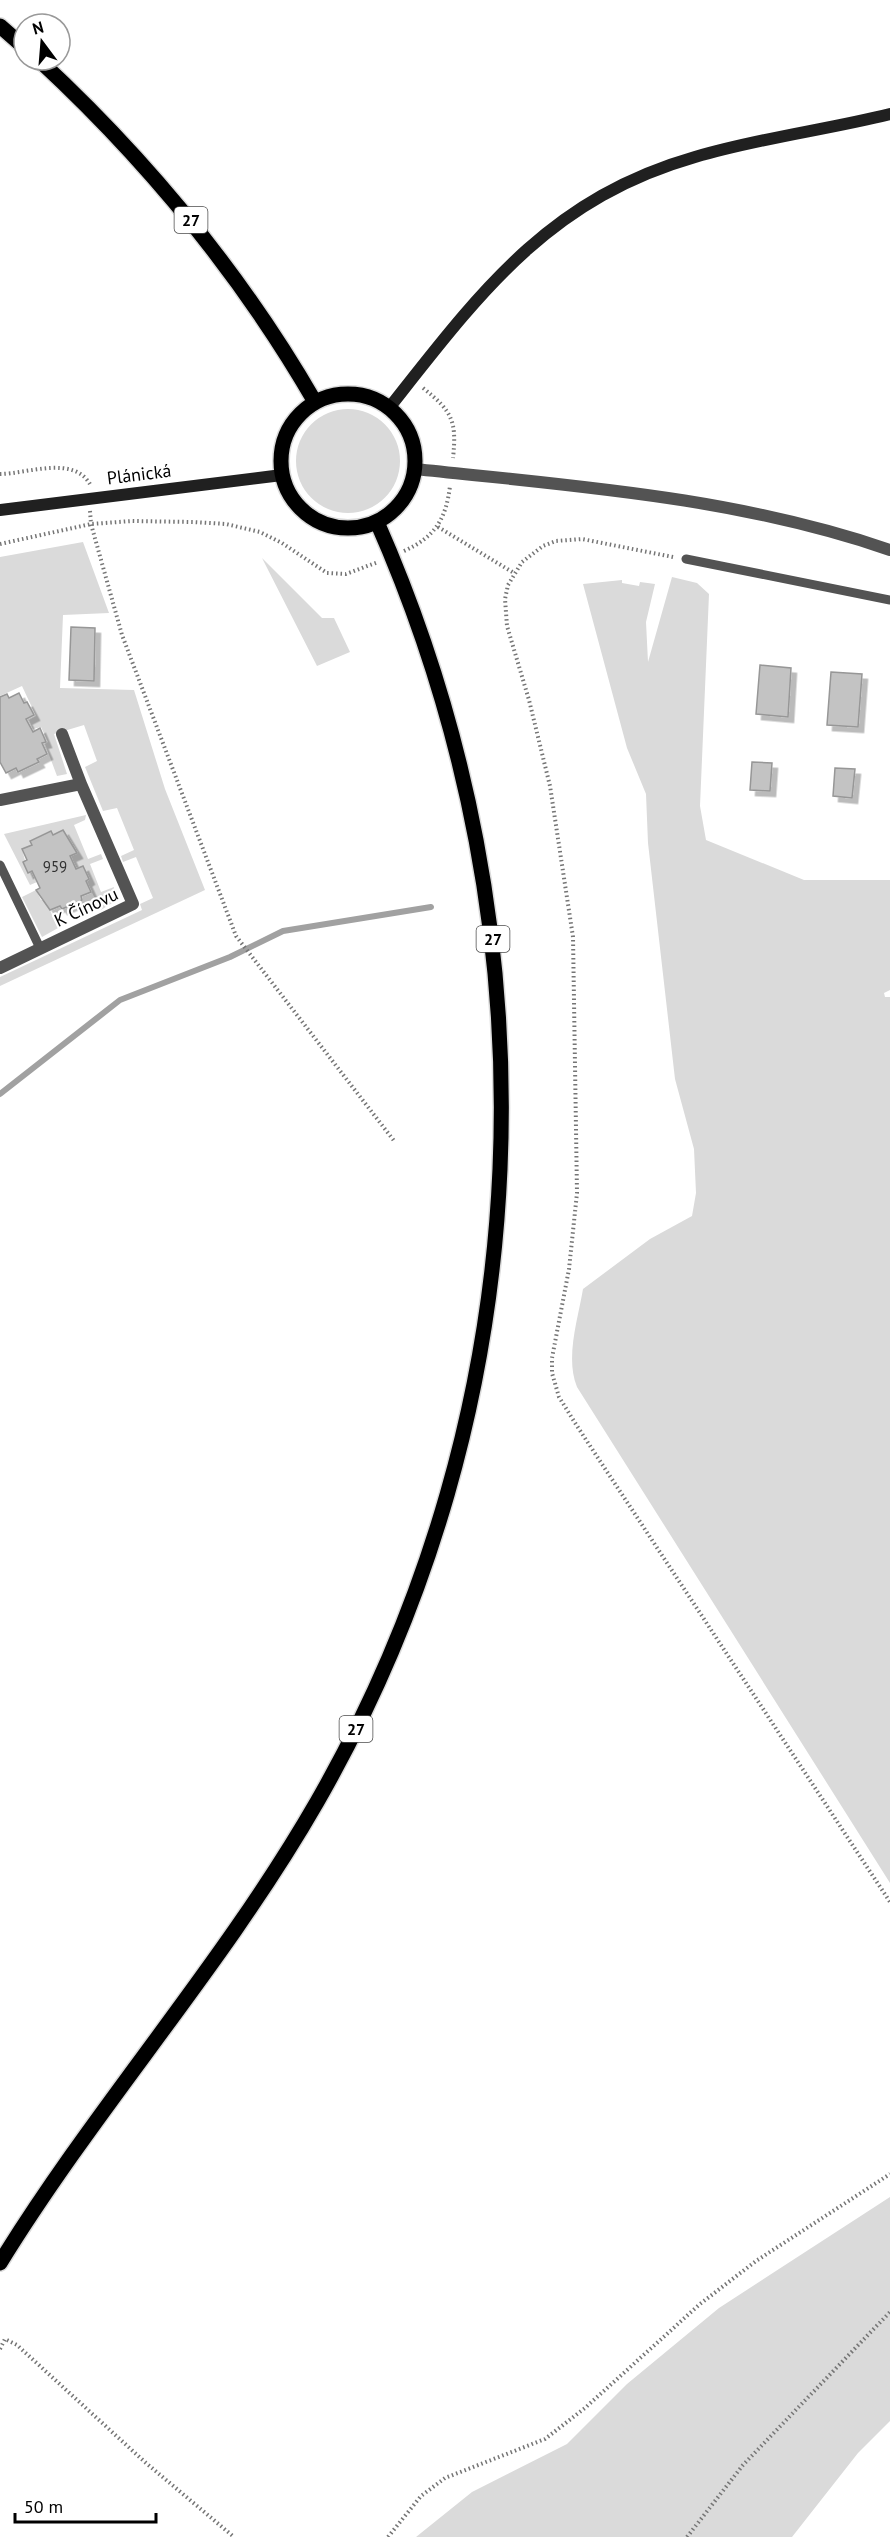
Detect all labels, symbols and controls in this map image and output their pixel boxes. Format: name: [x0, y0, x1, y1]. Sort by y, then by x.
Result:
north arrow: [12, 12, 72, 72]
text: N: [30, 17, 46, 39]
road number: 27: [174, 207, 207, 233]
street label: Plánická: [106, 459, 172, 489]
house number: 959: [43, 857, 67, 876]
street label: K Čínovu: [50, 882, 122, 932]
road number: 27: [476, 926, 510, 952]
road number: 27: [340, 1716, 372, 1742]
scale bar: [15, 2486, 156, 2524]
text: 50 m: [24, 2495, 63, 2518]

